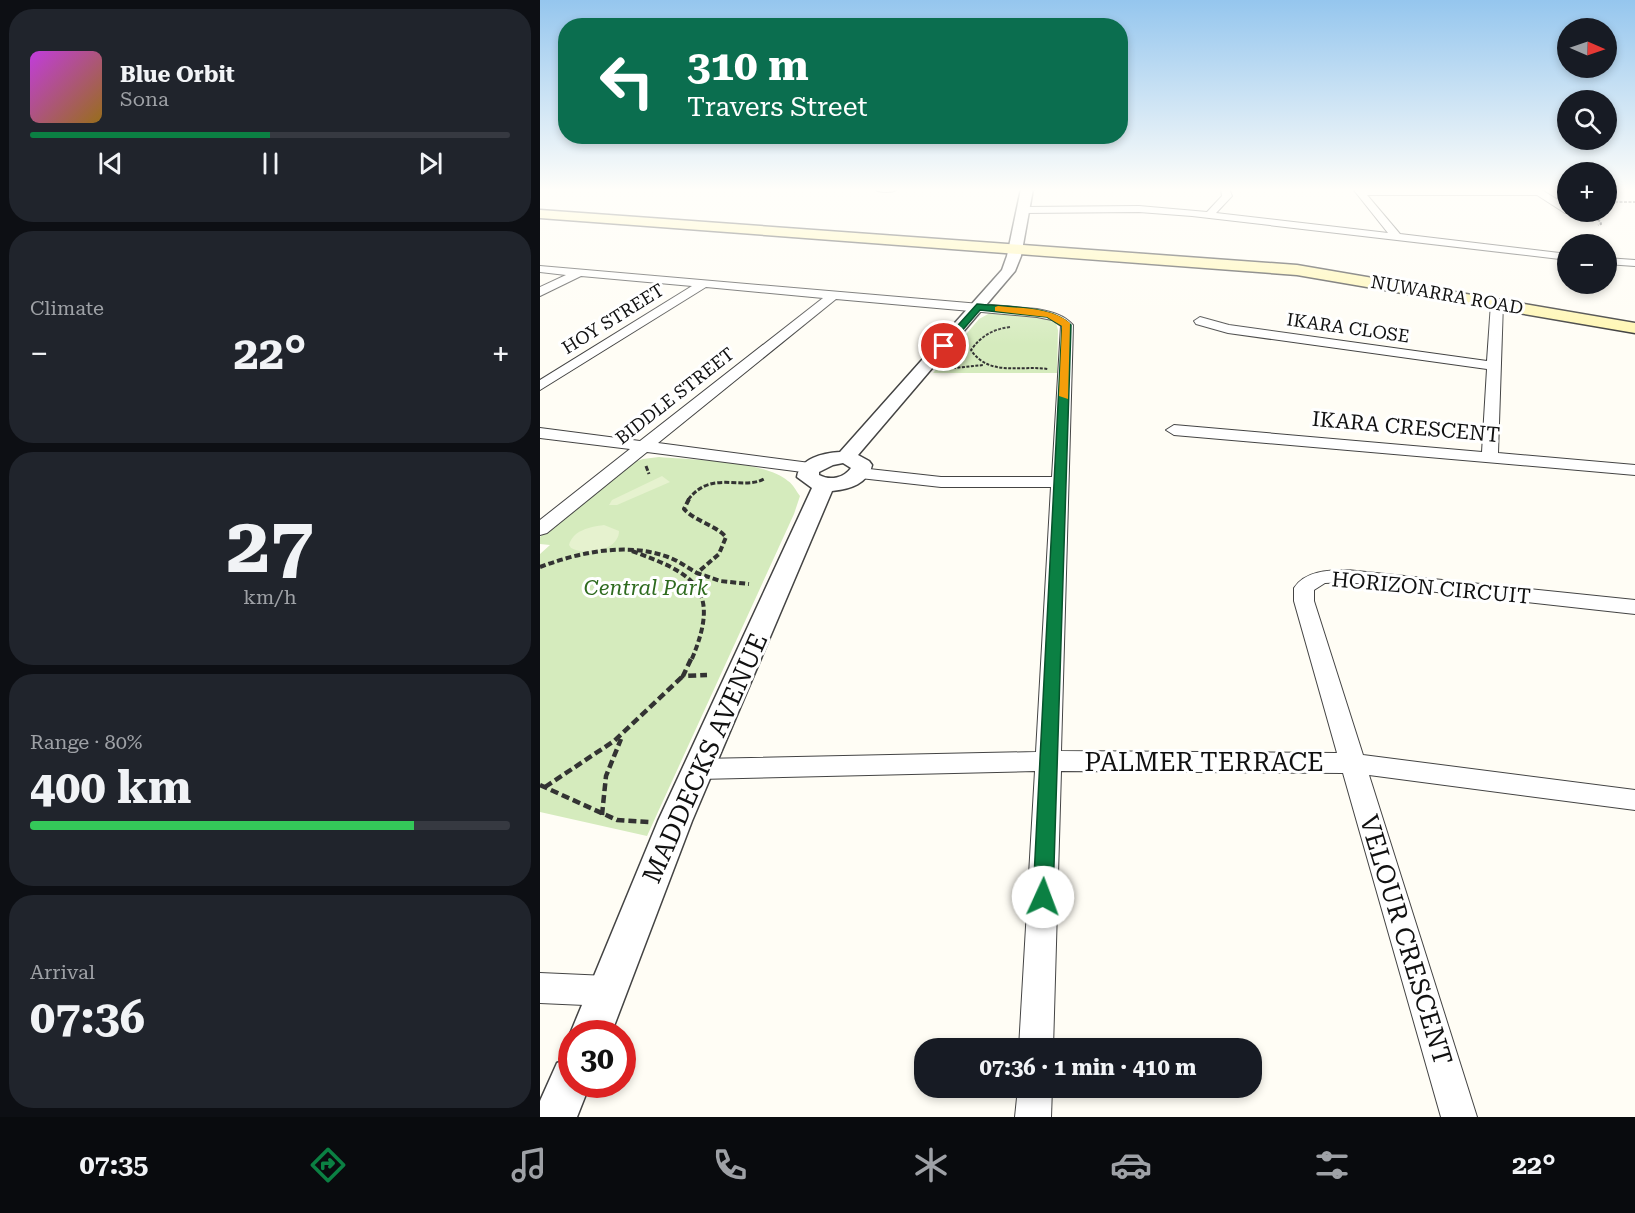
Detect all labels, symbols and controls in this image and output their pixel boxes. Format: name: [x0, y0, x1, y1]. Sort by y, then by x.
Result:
north arrow: [1557, 18, 1617, 78]
map controls: [1557, 18, 1617, 294]
text: 310 m: [687, 41, 809, 90]
icon: left: [588, 42, 666, 120]
text: Blue Orbit: [120, 62, 235, 87]
text: Sona: [120, 87, 169, 111]
button: search: [1557, 90, 1617, 150]
text: Travers Street: [687, 91, 868, 123]
icon: previous: [94, 147, 127, 180]
icon: pause: [254, 147, 287, 180]
icon: next: [414, 147, 447, 180]
button: +: [1557, 162, 1617, 222]
button: −: [1557, 234, 1617, 294]
street label: NUWARRA ROAD: [1369, 271, 1525, 318]
street label: HOY STREET: [558, 279, 667, 358]
text: Climate: [30, 296, 104, 320]
street label: IKARA CLOSE: [1285, 309, 1411, 347]
pin: [918, 320, 969, 371]
text: 22°: [234, 327, 306, 380]
icon: arrive: [927, 329, 960, 362]
text: −: [30, 334, 48, 373]
text: +: [492, 334, 510, 373]
street label: BIDDLE STREET: [611, 343, 738, 448]
street label: IKARA CRESCENT: [1311, 407, 1501, 447]
text: 27: [226, 500, 314, 591]
street label: HORIZON CIRCUIT: [1330, 567, 1532, 609]
park label: Central Park: [584, 576, 709, 600]
text: km/h: [243, 585, 297, 609]
street label: MADDECKS AVENUE: [636, 629, 774, 887]
text: Range · 80%: [30, 730, 142, 754]
street label: PALMER TERRACE: [1084, 747, 1324, 777]
text: 400 km: [30, 761, 191, 814]
street label: VELOUR CRESCENT: [1354, 811, 1458, 1069]
position arrow: [1011, 865, 1075, 929]
text: Arrival: [30, 960, 95, 984]
text: 07:36: [30, 991, 145, 1044]
speed limit sign: 30: [558, 1020, 636, 1098]
text: 07:36 · 1 min · 410 m: [979, 1055, 1197, 1080]
icon: directions: [307, 1144, 349, 1186]
icon: music: [508, 1144, 550, 1186]
icon: phone: [709, 1144, 751, 1186]
icon: climate: [910, 1144, 952, 1186]
icon: car: [1110, 1144, 1152, 1186]
icon: filters: [1311, 1144, 1353, 1186]
text: 07:35: [79, 1149, 148, 1181]
text: 22°: [1512, 1149, 1556, 1181]

